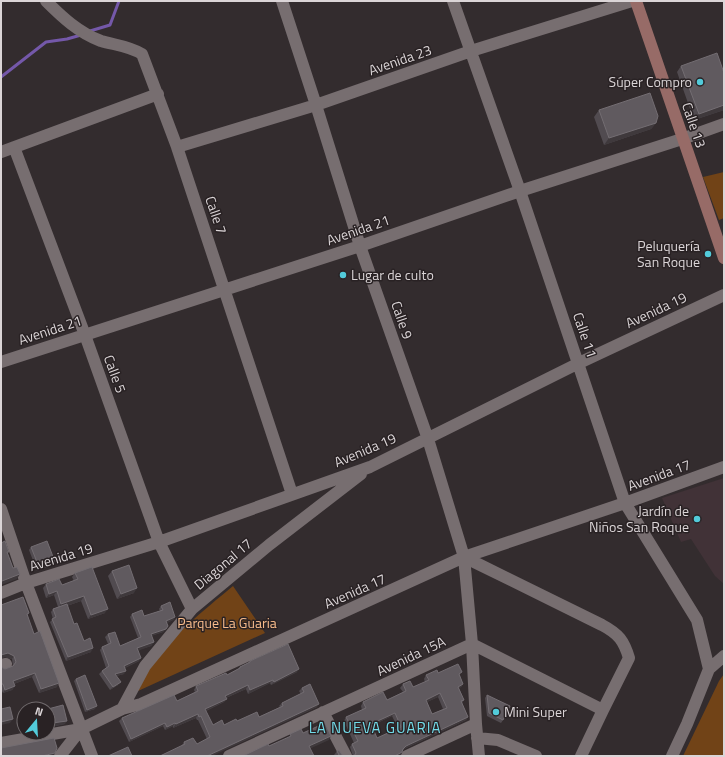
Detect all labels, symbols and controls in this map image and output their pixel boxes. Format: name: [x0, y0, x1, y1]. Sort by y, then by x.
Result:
street label: Avenida 23: [365, 39, 434, 80]
place label: Súper Compro: [609, 71, 692, 92]
marker: Súper Compro: [695, 77, 705, 87]
street label: Calle 13: [677, 99, 712, 150]
street label: Calle 7: [200, 193, 233, 237]
street label: Avenida 21: [323, 209, 392, 250]
place label: Peluquería San Roque: [637, 235, 700, 272]
marker: Peluquería San Roque: [703, 249, 713, 259]
place label: Lugar de culto: [351, 264, 434, 285]
marker: Lugar de culto: [338, 270, 348, 280]
street label: Avenida 19: [622, 286, 690, 333]
street label: Calle 9: [386, 298, 419, 342]
street label: Avenida 21: [15, 309, 84, 350]
street label: Calle 11: [568, 309, 603, 360]
street label: Calle 5: [99, 352, 132, 396]
street label: Avenida 19: [331, 427, 399, 472]
street label: Avenida 17: [624, 453, 693, 496]
place label: Jardín de Niños San Roque: [589, 500, 689, 537]
marker: Jardín de Niños San Roque: [692, 514, 702, 524]
street label: Diagonal 17: [189, 533, 256, 594]
street label: Avenida 19: [26, 537, 95, 576]
street label: Avenida 17: [321, 568, 389, 613]
park label: Parque La Guaria: [177, 612, 277, 633]
street label: Avenida 15A: [373, 630, 449, 681]
north arrow: [16, 701, 56, 741]
place label: Mini Super: [504, 701, 567, 722]
text: N: [33, 703, 45, 720]
marker: Mini Super: [491, 707, 501, 717]
district label: LA NUEVA GUARIA: [309, 716, 441, 739]

